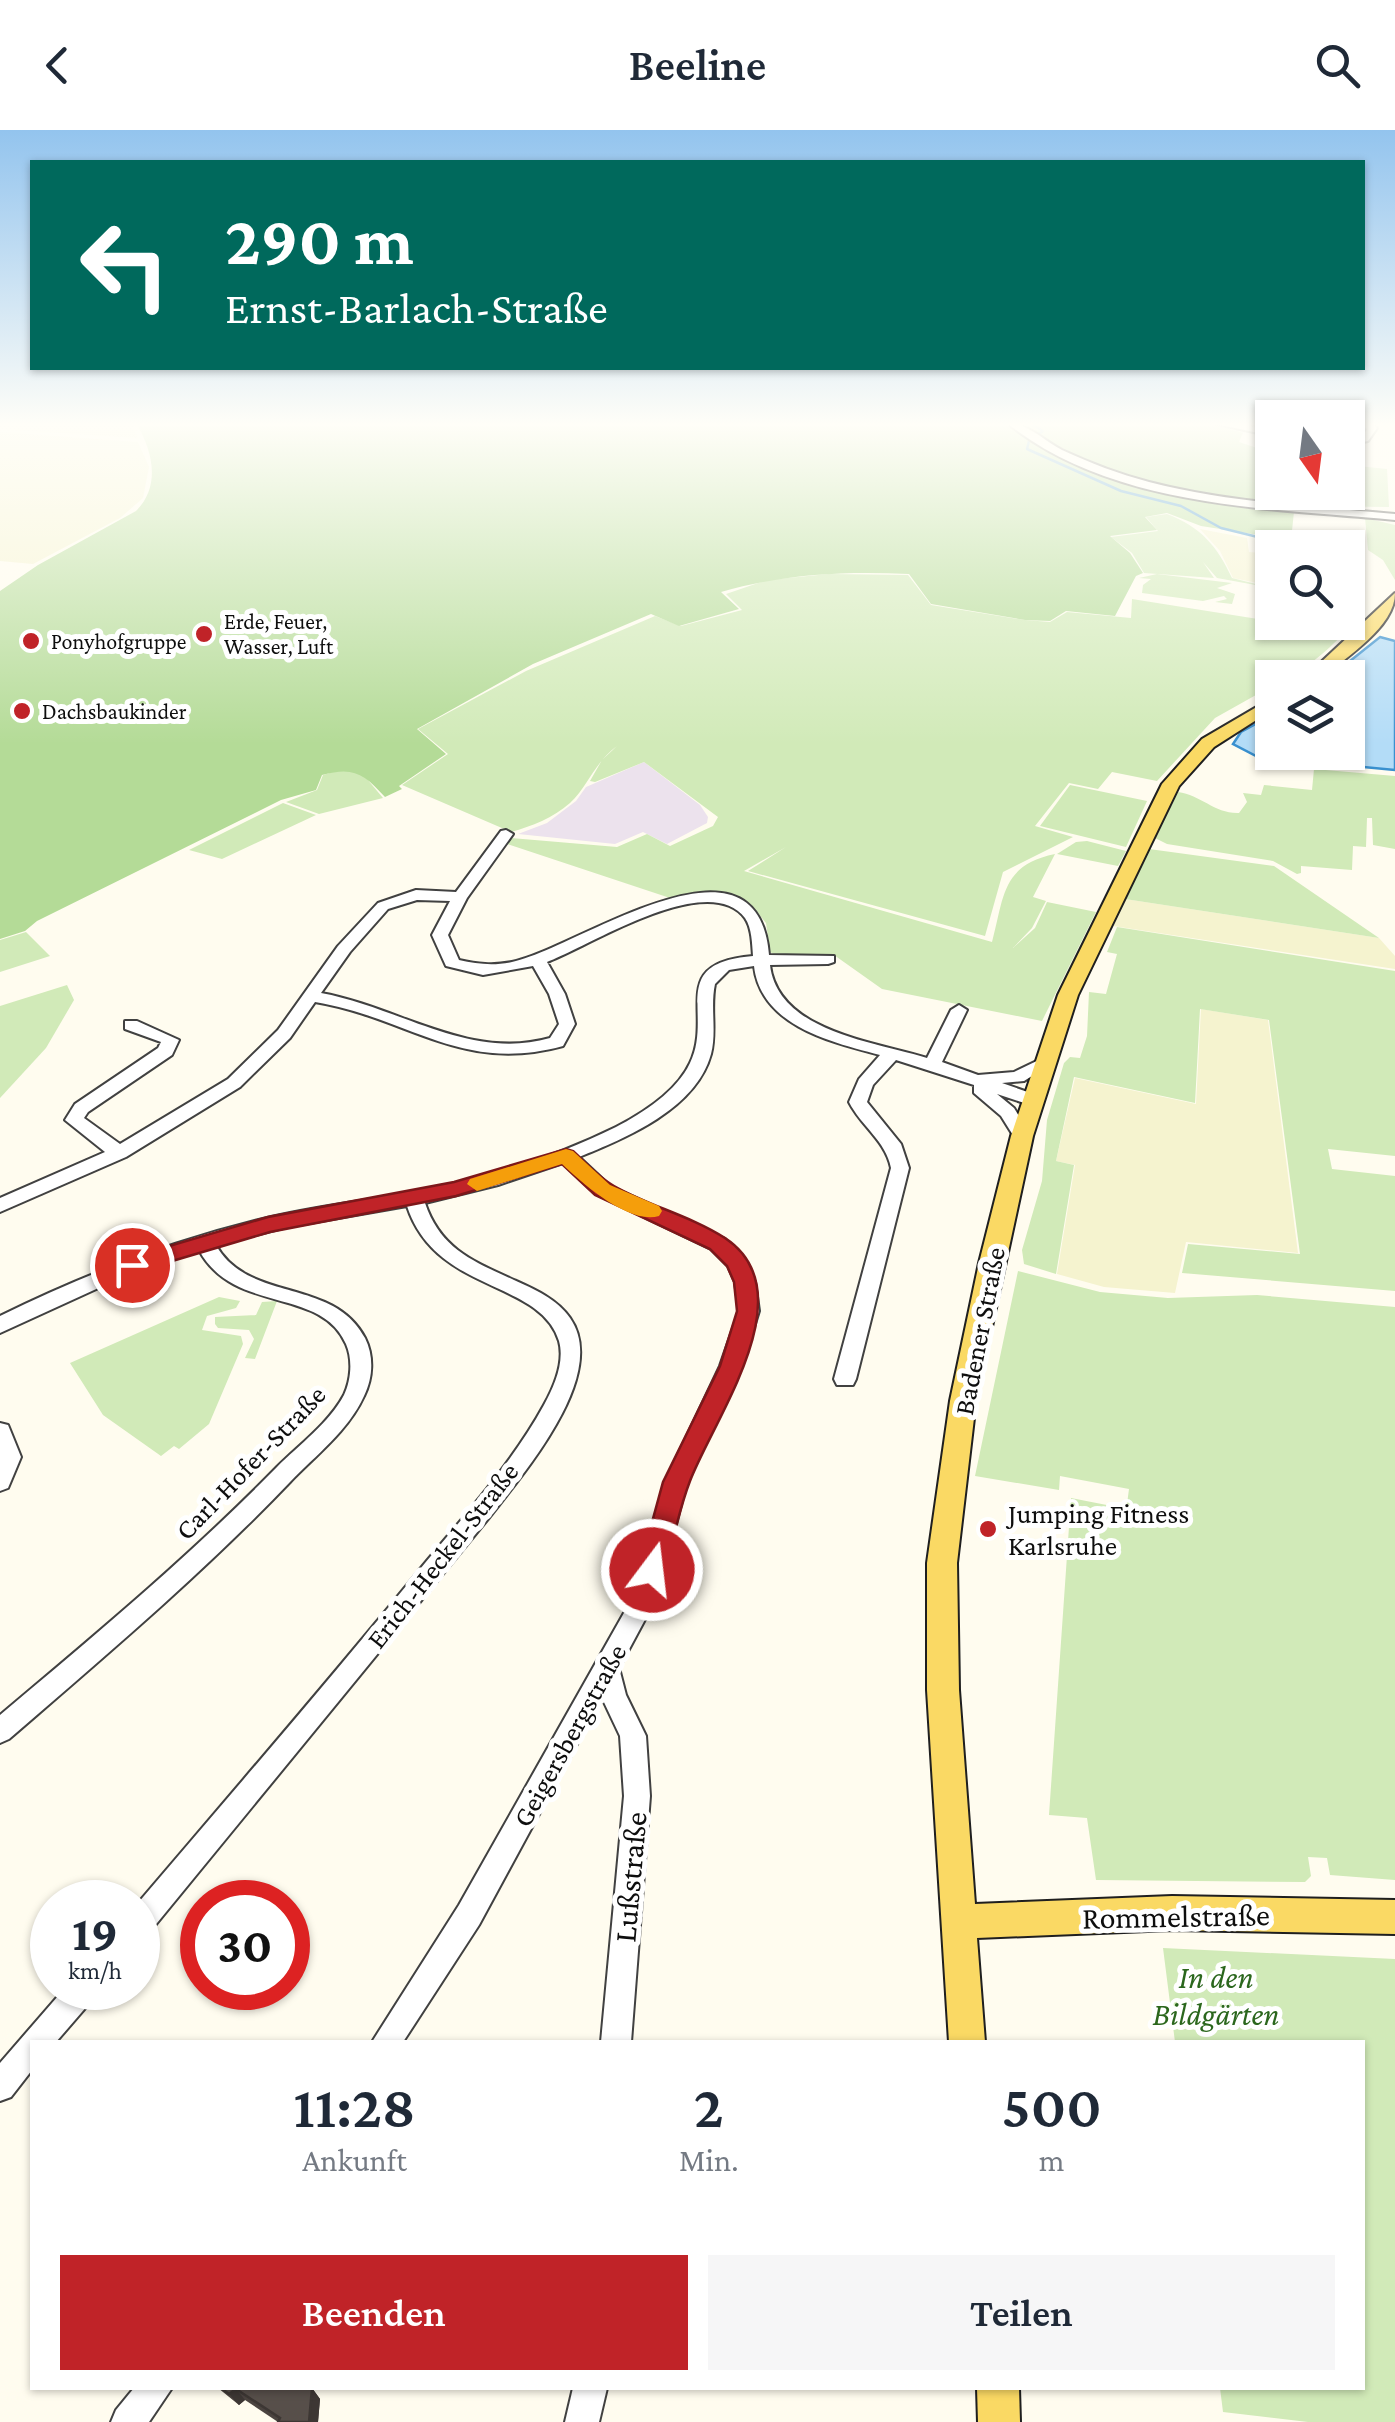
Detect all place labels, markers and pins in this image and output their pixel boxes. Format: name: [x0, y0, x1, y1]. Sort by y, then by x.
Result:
place label: Erde, Feuer, Wasser, Luft: [224, 609, 334, 659]
marker: Erde, Feuer, Wasser, Luft: [193, 623, 215, 645]
place label: Ponyhofgruppe: [51, 629, 186, 654]
marker: Ponyhofgruppe: [20, 630, 42, 652]
place label: Dachsbaukinder: [42, 699, 187, 724]
marker: Dachsbaukinder: [11, 700, 33, 722]
pin: [90, 1223, 175, 1308]
place label: Jumping Fitness Karlsruhe: [1005, 1498, 1189, 1561]
marker: Jumping Fitness Karlsruhe: [977, 1518, 999, 1540]

